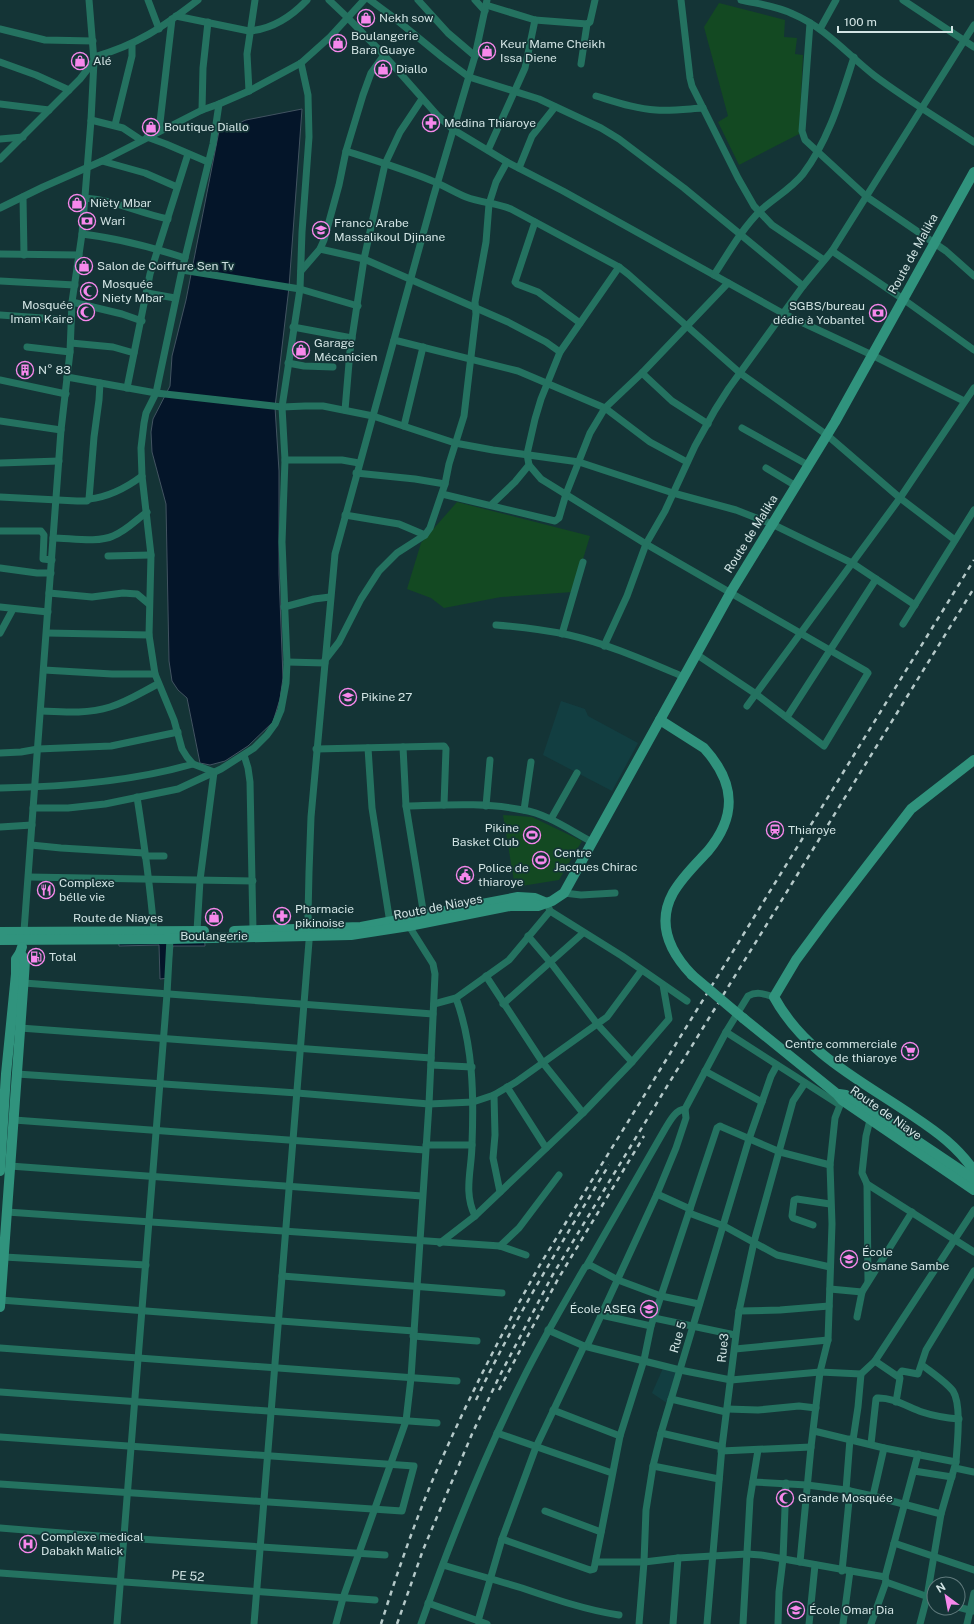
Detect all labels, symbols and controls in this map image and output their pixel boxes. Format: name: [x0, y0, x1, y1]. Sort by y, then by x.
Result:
shop icon: Nekh sow: [356, 8, 376, 28]
scale bar: [838, 8, 952, 34]
place label: Nekh sow: [379, 11, 434, 25]
text: 100 m: [844, 15, 877, 29]
place label: Boulangerie Bara Guaye: [351, 29, 419, 57]
shop icon: Boulangerie Bara Guaye: [328, 33, 348, 53]
place label: Keur Mame Cheikh Issa Diene: [500, 37, 605, 65]
shop icon: Keur Mame Cheikh Issa Diene: [477, 41, 497, 61]
shop icon: Alé: [70, 51, 90, 71]
place label: Alé: [93, 54, 112, 68]
shop icon: Diallo: [373, 59, 393, 79]
place label: Diallo: [396, 62, 428, 76]
pharmacy icon: Medina Thiaroye: [421, 113, 441, 133]
place label: Medina Thiaroye: [444, 116, 536, 130]
shop icon: Boutique Diallo: [141, 117, 161, 137]
place label: Boutique Diallo: [164, 120, 249, 134]
shop icon: Nièty Mbar: [67, 193, 87, 213]
place label: Nièty Mbar: [90, 196, 152, 210]
bank icon: Wari: [77, 211, 97, 231]
street label: Route de Malika: [885, 211, 941, 297]
place label: Wari: [100, 214, 125, 228]
place label: Franco Arabe Massalikoul Djinane: [334, 216, 445, 244]
school or university icon: Franco Arabe Massalikoul Djinane: [311, 220, 331, 240]
shop icon: Salon de Coiffure Sen Tv: [74, 256, 94, 276]
place label: Salon de Coiffure Sen Tv: [97, 259, 234, 273]
place label: Mosquée Niety Mbar: [102, 277, 164, 305]
mosque icon: Mosquée Niety Mbar: [79, 281, 99, 301]
place label: Mosquée Imam Kaire: [10, 298, 73, 326]
place label: SGBS/bureau dédie à Yobantel: [773, 299, 865, 327]
mosque icon: Mosquée Imam Kaire: [76, 302, 96, 322]
bank icon: SGBS/bureau dédie à Yobantel: [868, 303, 888, 323]
place label: Garage Mécanicien: [314, 336, 378, 364]
shop icon: Garage Mécanicien: [291, 340, 311, 360]
building icon: N° 83: [15, 360, 35, 380]
place label: N° 83: [38, 363, 71, 377]
street label: Route de Malika: [721, 492, 781, 576]
school or university icon: Pikine 27: [338, 687, 358, 707]
place label: Pikine 27: [361, 690, 412, 704]
station icon: Thiaroye: [765, 820, 785, 840]
place label: Pikine Basket Club: [452, 821, 519, 849]
place label: Thiaroye: [788, 823, 836, 837]
sports icon: Pikine Basket Club: [522, 825, 542, 845]
place label: Centre Jacques Chirac: [554, 846, 637, 874]
sports icon: Centre Jacques Chirac: [531, 850, 551, 870]
place label: Police de thiaroye: [478, 861, 529, 889]
public building icon: Police de thiaroye: [455, 865, 475, 885]
place label: Complexe bélle vie: [59, 876, 115, 904]
restaurant icon: Complexe bélle vie: [36, 880, 56, 900]
street label: Route de Niayes: [392, 892, 484, 922]
place label: Pharmacie pikinoise: [295, 902, 354, 930]
pharmacy icon: Pharmacie pikinoise: [272, 906, 292, 926]
shop icon: Boulangerie: [204, 907, 224, 927]
street label: Route de Niayes: [73, 911, 163, 925]
place label: Boulangerie: [180, 929, 248, 943]
fuel station icon: Total: [26, 947, 46, 967]
place label: Total: [49, 950, 77, 964]
place label: Centre commerciale de thiaroye: [785, 1037, 897, 1065]
supermarket icon: Centre commerciale de thiaroye: [900, 1041, 920, 1061]
street label: Route de Niaye: [848, 1083, 925, 1143]
place label: École Osmane Sambe: [862, 1245, 950, 1273]
school or university icon: École Osmane Sambe: [839, 1249, 859, 1269]
school or university icon: École ASEG: [639, 1299, 659, 1319]
place label: École ASEG: [570, 1302, 636, 1316]
street label: Rue 5: [667, 1319, 689, 1354]
street label: Rue3: [715, 1333, 731, 1363]
mosque icon: Grande Mosquée: [775, 1488, 795, 1508]
place label: Grande Mosquée: [798, 1491, 893, 1505]
place label: Complexe medical Dabakh Malick: [41, 1530, 144, 1558]
hospital icon: Complexe medical Dabakh Malick: [18, 1534, 38, 1554]
street label: PE 52: [171, 1568, 205, 1584]
north arrow: [926, 1576, 966, 1616]
text: N: [934, 1580, 948, 1595]
school or university icon: École Omar Dia: [786, 1600, 806, 1620]
place label: École Omar Dia: [809, 1603, 894, 1617]

